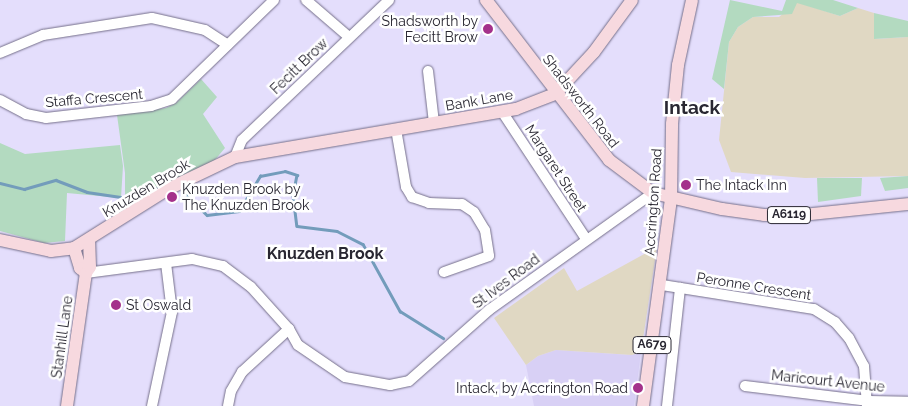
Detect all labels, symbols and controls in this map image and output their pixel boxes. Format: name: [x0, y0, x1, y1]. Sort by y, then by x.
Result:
place label: Shadsworth by Fecitt Brow: [382, 13, 478, 46]
marker: Shadsworth by Fecitt Brow: [482, 23, 494, 35]
street label: Fecitt Brow: [267, 35, 331, 97]
street label: Shadsworth Road: [539, 51, 623, 151]
street label: Staffa Crescent: [45, 85, 143, 111]
street label: Bank Lane: [444, 86, 514, 114]
district label: Intack: [664, 97, 720, 119]
street label: Margaret Street: [522, 121, 590, 215]
street label: Accrington Road: [641, 148, 665, 256]
street label: Knuzden Brook: [99, 155, 193, 221]
place label: The Intack Inn: [696, 177, 787, 193]
marker: The Intack Inn: [680, 179, 692, 191]
place label: Knuzden Brook by The Knuzden Brook: [182, 181, 309, 213]
marker: Knuzden Brook by The Knuzden Brook: [166, 191, 178, 203]
road number: A6119: [766, 206, 812, 224]
district label: Knuzden Brook: [267, 244, 383, 264]
street label: St Ives Road: [469, 250, 543, 312]
street label: Peronne Crescent: [695, 269, 813, 303]
street label: Stanhill Lane: [48, 295, 76, 379]
place label: St Oswald: [126, 297, 191, 313]
marker: St Oswald: [110, 299, 122, 311]
road number: A679: [632, 336, 672, 354]
street label: Maricourt Avenue: [770, 367, 886, 395]
place label: Intack, by Accrington Road: [455, 380, 628, 396]
marker: Intack, by Accrington Road: [632, 382, 644, 394]

